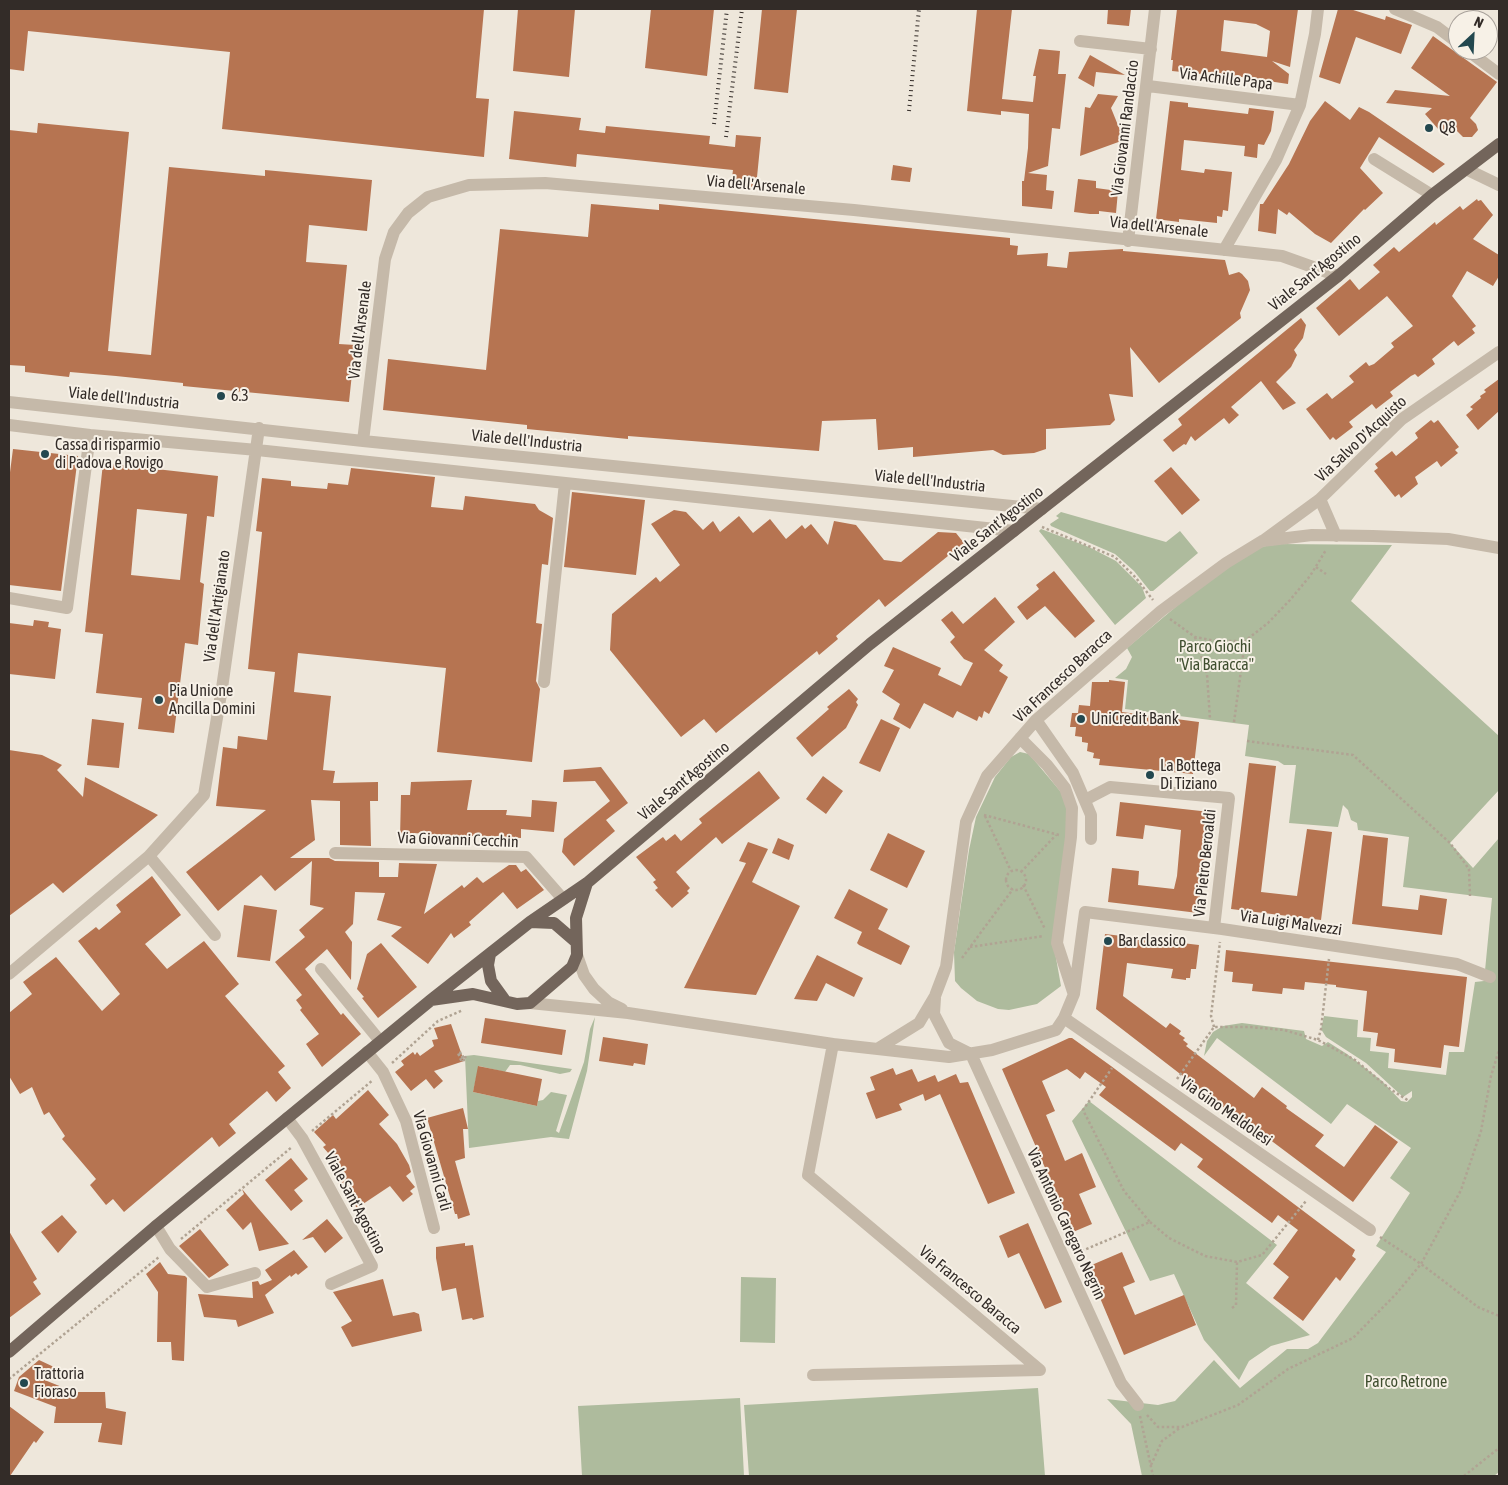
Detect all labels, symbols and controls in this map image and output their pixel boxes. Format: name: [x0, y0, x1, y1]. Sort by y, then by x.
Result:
north arrow: [1448, 10, 1498, 60]
text: N: [1472, 13, 1486, 31]
street label: Via Giovanni Randaccio: [1107, 59, 1143, 197]
street label: Via Achille Papa: [1178, 64, 1274, 94]
place label: Q8: [1439, 118, 1456, 138]
marker: Q8: [1423, 122, 1435, 134]
street label: Via dell'Arsenale: [706, 171, 806, 199]
street label: Via dell'Arsenale: [1109, 212, 1209, 242]
street label: Viale Sant'Agostino: [1265, 229, 1365, 315]
street label: Via dell'Arsenale: [344, 280, 376, 380]
street label: Viale dell'Industria: [67, 383, 181, 413]
place label: 6.3: [231, 386, 249, 406]
marker: 6.3: [215, 390, 227, 402]
street label: Via Salvo D'Acquisto: [1311, 392, 1411, 486]
street label: Viale dell'Industria: [470, 426, 584, 456]
place label: Cassa di risparmio di Padova e Rovigo: [55, 435, 164, 473]
marker: Cassa di risparmio di Padova e Rovigo: [39, 448, 51, 460]
street label: Viale dell'Industria: [873, 466, 987, 496]
street label: Viale Sant'Agostino: [947, 482, 1047, 566]
street label: Via dell'Artigianato: [200, 549, 234, 663]
street label: Via Francesco Baracca: [1010, 626, 1116, 726]
park label: Parco Giochi "Via Baracca": [1176, 637, 1254, 675]
place label: Pia Unione Ancilla Domini: [169, 681, 255, 719]
marker: Pia Unione Ancilla Domini: [153, 694, 165, 706]
place label: UniCredit Bank: [1091, 709, 1179, 729]
marker: UniCredit Bank: [1075, 713, 1087, 725]
street label: Viale Sant'Agostino: [635, 737, 733, 825]
place label: La Bottega Di Tiziano: [1160, 756, 1221, 794]
marker: La Bottega Di Tiziano: [1144, 769, 1156, 781]
street label: Via Pietro Beroaldi: [1190, 808, 1220, 918]
street label: Via Giovanni Cecchin: [397, 828, 519, 852]
street label: Via Luigi Malvezzi: [1239, 906, 1343, 940]
place label: Bar classico: [1118, 931, 1186, 951]
marker: Bar classico: [1102, 935, 1114, 947]
street label: Via Gino Meldolesi: [1176, 1072, 1276, 1150]
street label: Via Giovanni Carli: [409, 1109, 455, 1213]
street label: Via Antonio Caregaro Negrin: [1023, 1145, 1109, 1303]
street label: Viale Sant'Agostino: [320, 1149, 390, 1257]
street label: Via Francesco Baracca: [915, 1242, 1025, 1338]
place label: Trattoria Fioraso: [34, 1364, 84, 1402]
park label: Parco Retrone: [1365, 1372, 1447, 1392]
marker: Trattoria Fioraso: [18, 1377, 30, 1389]

